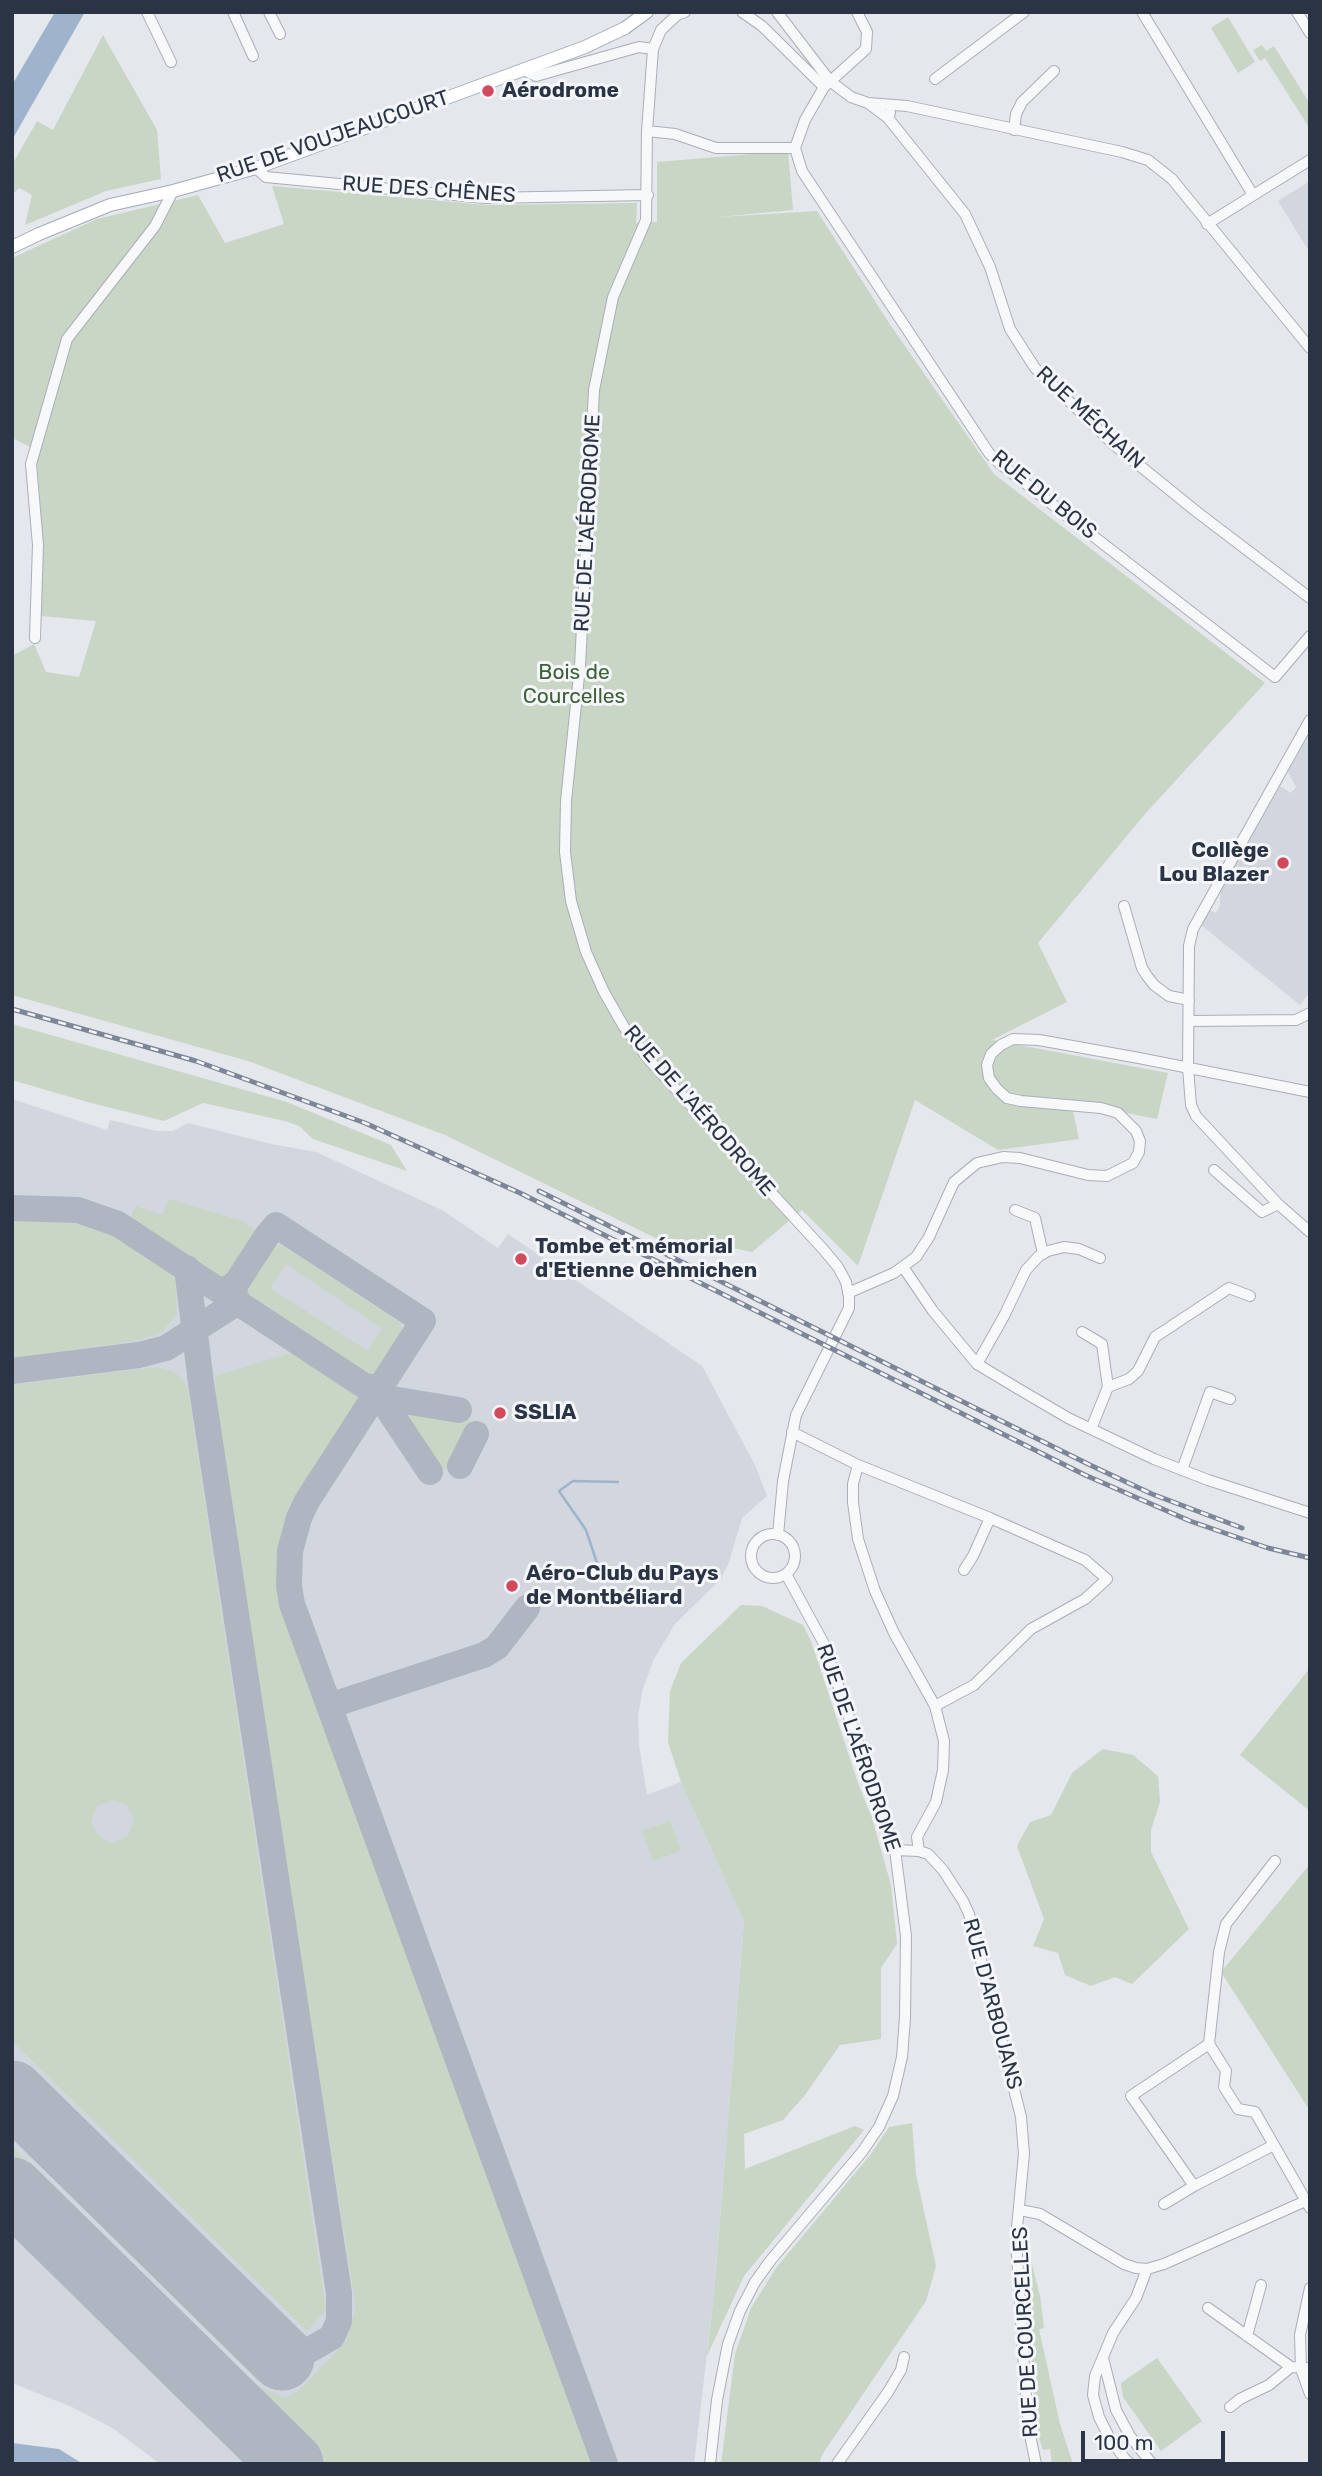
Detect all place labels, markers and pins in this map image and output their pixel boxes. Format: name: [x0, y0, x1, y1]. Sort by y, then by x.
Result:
place label: Aérodrome: [502, 78, 619, 104]
marker: Aérodrome: [480, 83, 496, 99]
place label: Collège Lou Blazer: [1159, 838, 1269, 888]
marker: Collège Lou Blazer: [1275, 855, 1291, 871]
place label: Tombe et mémorial d'Etienne Oehmichen: [535, 1234, 757, 1284]
marker: Tombe et mémorial d'Etienne Oehmichen: [513, 1251, 529, 1267]
place label: SSLIA: [514, 1400, 576, 1426]
marker: SSLIA: [492, 1405, 508, 1421]
place label: Aéro-Club du Pays de Montbéliard: [526, 1561, 719, 1611]
marker: Aéro-Club du Pays de Montbéliard: [504, 1578, 520, 1594]

